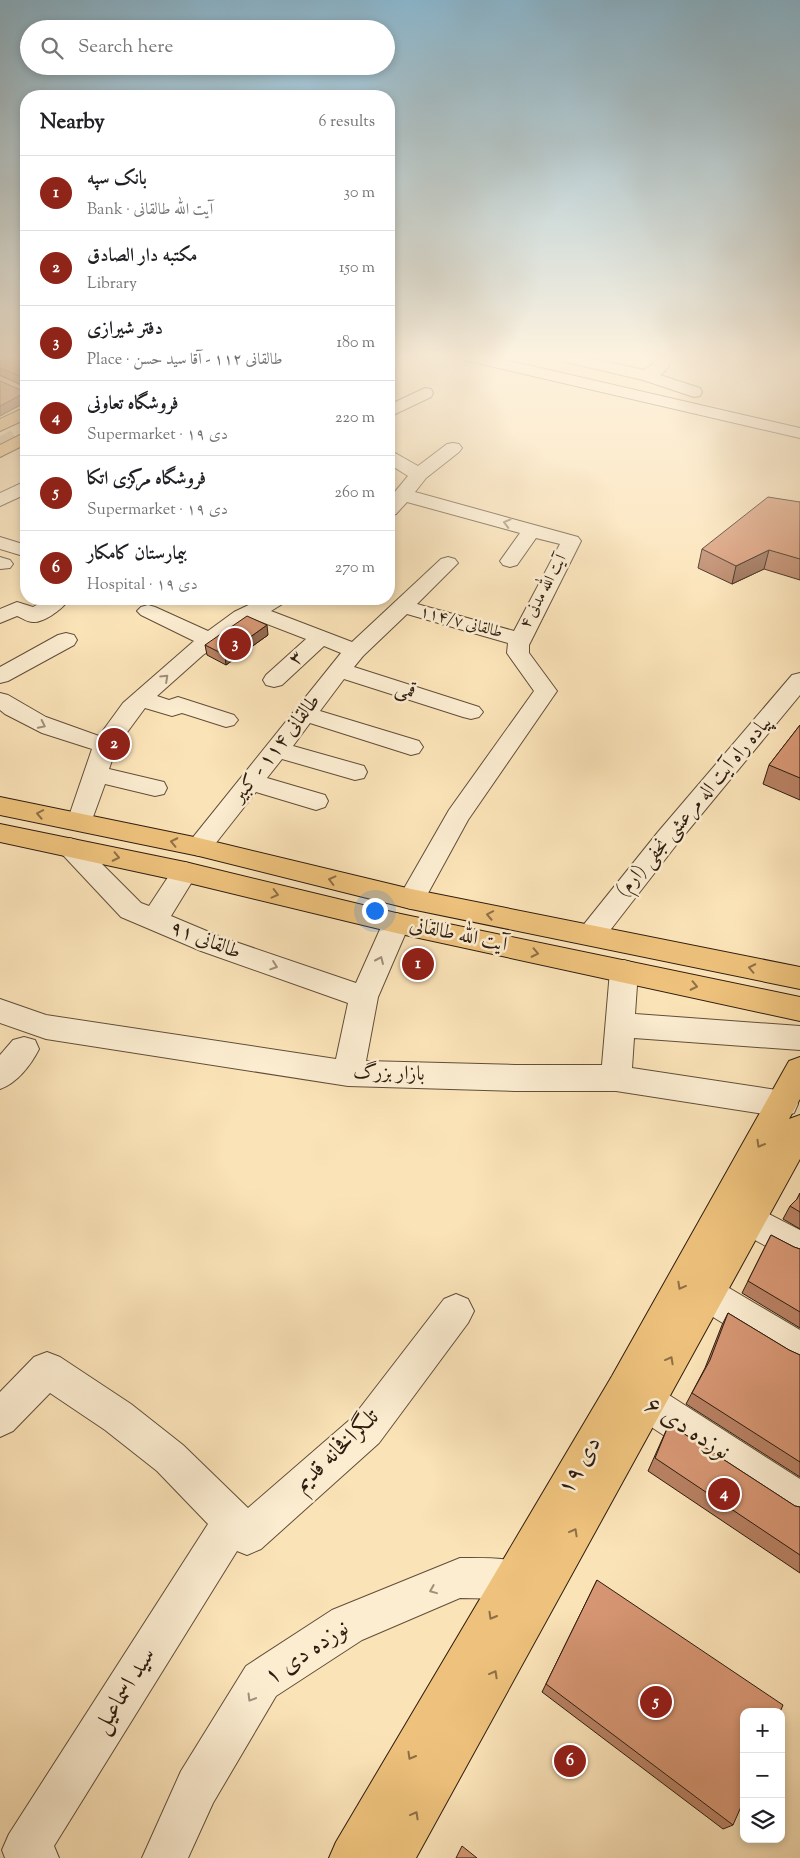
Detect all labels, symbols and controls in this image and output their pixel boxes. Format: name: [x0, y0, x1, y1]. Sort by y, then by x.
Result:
search box: [20, 20, 395, 75]
icon: search: [38, 34, 66, 62]
text: Search here: [78, 34, 173, 61]
text: Nearby: [40, 108, 105, 138]
text: 6 results: [319, 111, 375, 134]
text: بانک سپه: [87, 166, 147, 193]
text: 1: [53, 182, 59, 205]
text: 30 m: [344, 182, 375, 205]
text: Bank · آیت الله طالقانی: [87, 199, 213, 222]
text: مکتبه دار الصادق: [87, 243, 198, 270]
text: 2: [52, 257, 60, 280]
text: 150 m: [339, 257, 375, 280]
text: Library: [87, 273, 137, 296]
text: دفتر شیرازی: [87, 316, 163, 343]
text: 3: [53, 332, 59, 355]
text: 180 m: [336, 332, 375, 355]
text: Place · طالقانی ۱۱۲ - آقا سید حسن: [87, 349, 283, 372]
text: فروشگاه تعاونی: [87, 391, 179, 418]
text: 4: [52, 407, 60, 430]
text: 220 m: [335, 407, 375, 430]
text: Supermarket · ۱۹ دی: [87, 424, 228, 447]
text: فروشگاه مرکزی اتکا: [87, 466, 206, 493]
text: 5: [53, 482, 59, 505]
text: 260 m: [334, 482, 375, 505]
text: Supermarket · ۱۹ دی: [87, 499, 228, 522]
one-way arrow: [504, 519, 512, 529]
text: بیمارستان کامکار: [87, 541, 187, 568]
street label: ۴ آیت الله مدنی: [512, 548, 574, 633]
text: 6: [52, 557, 60, 580]
text: 270 m: [335, 557, 375, 580]
text: Hospital · ۱۹ دی: [87, 574, 198, 597]
street label: طالقانی ۱۱۴/۷: [417, 601, 505, 645]
pin: 3: [219, 625, 251, 663]
street label: ۳: [283, 644, 311, 674]
street label: قمی: [391, 674, 419, 708]
one-way arrow: [159, 675, 168, 684]
street label: طالقانی ۱۱۴ - کبیر: [224, 689, 328, 811]
street label: پیاده راه آیت اله مرعشی نجفی (ارم): [610, 710, 781, 905]
one-way arrow: [36, 719, 45, 729]
pin: 2: [98, 725, 130, 763]
one-way arrow: [35, 810, 44, 820]
one-way arrow: [169, 837, 178, 848]
one-way arrow: [112, 851, 121, 862]
one-way arrow: [327, 875, 336, 886]
one-way arrow: [270, 888, 279, 899]
your location: [362, 898, 388, 924]
street label: آیت الله طالقانی: [406, 909, 513, 961]
one-way arrow: [486, 910, 495, 921]
street label: طالقانی ۹۱: [165, 914, 245, 968]
pin: 1: [402, 945, 434, 983]
one-way arrow: [531, 947, 540, 958]
one-way arrow: [373, 956, 384, 965]
one-way arrow: [269, 960, 278, 970]
one-way arrow: [748, 964, 757, 974]
one-way arrow: [690, 981, 699, 991]
street label: بازار بزرگ: [353, 1058, 425, 1090]
one-way arrow: [756, 1139, 766, 1148]
one-way arrow: [677, 1281, 687, 1290]
one-way arrow: [664, 1357, 674, 1366]
street label: نوزده دی ۶: [638, 1389, 736, 1469]
street label: تلگرافخانه قدیم: [287, 1401, 389, 1502]
street label: ۱۹ دی: [550, 1431, 610, 1501]
pin: 4: [708, 1475, 740, 1513]
one-way arrow: [567, 1528, 577, 1537]
one-way arrow: [429, 1584, 437, 1594]
one-way arrow: [489, 1610, 499, 1619]
street label: نوزده دی ۱: [258, 1612, 356, 1694]
street label: سید اسماعیل: [85, 1641, 165, 1741]
one-way arrow: [488, 1670, 498, 1679]
pin: 5: [640, 1683, 672, 1721]
one-way arrow: [247, 1692, 257, 1701]
map controls: [740, 1708, 785, 1843]
button: +: [740, 1708, 785, 1753]
pin: 6: [554, 1742, 586, 1780]
one-way arrow: [407, 1751, 417, 1760]
button: −: [740, 1753, 785, 1798]
button: layers: [740, 1798, 785, 1843]
one-way arrow: [409, 1812, 419, 1821]

